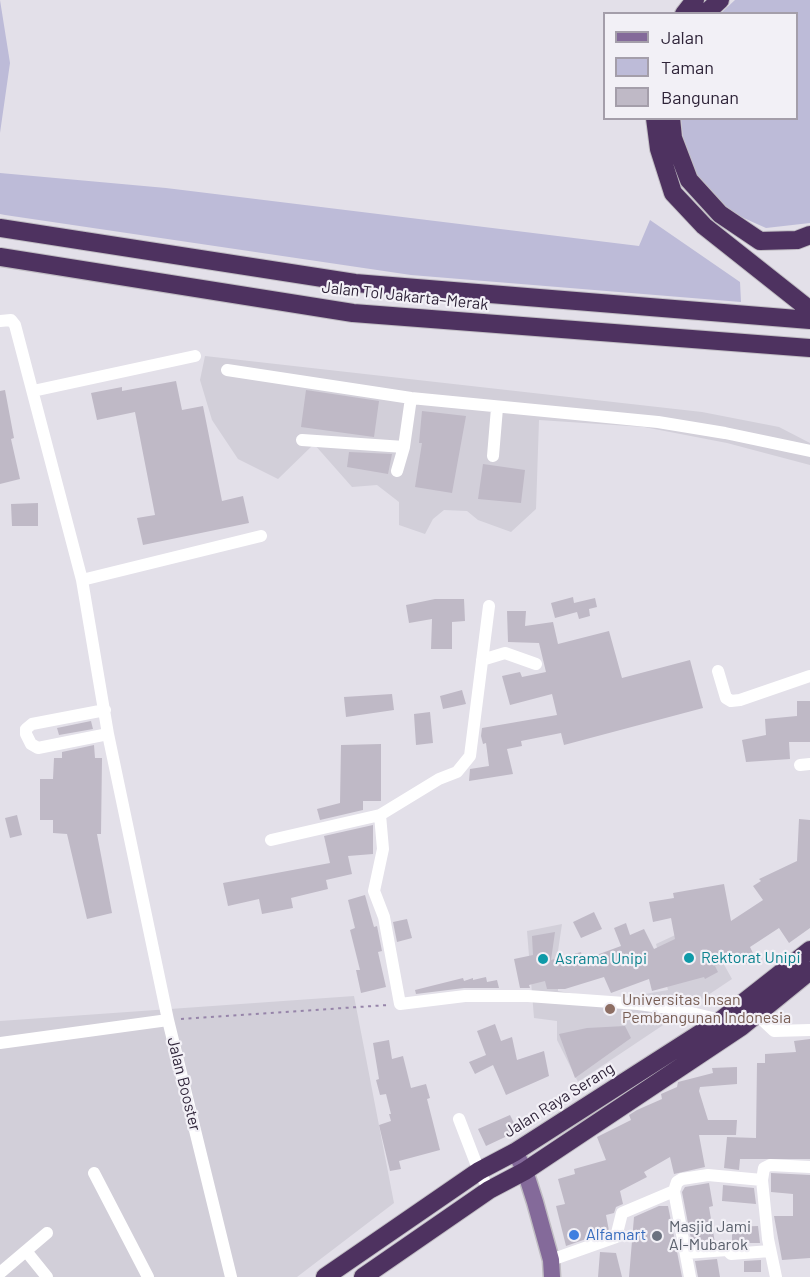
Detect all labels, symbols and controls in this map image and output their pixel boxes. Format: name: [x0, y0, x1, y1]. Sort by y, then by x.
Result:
legend: [603, 12, 798, 120]
text: Jalan: [661, 26, 704, 48]
text: Taman: [661, 56, 714, 78]
text: Bangunan: [661, 86, 739, 108]
street label: Jalan Tol Jakarta–Merak: [321, 278, 489, 314]
place label: Rektorat Unipi: [701, 948, 801, 968]
place label: Asrama Unipi: [555, 949, 647, 969]
marker: Rektorat Unipi: [682, 951, 696, 965]
marker: Asrama Unipi: [536, 952, 550, 966]
place label: Universitas Insan Pembangunan Indonesia: [622, 990, 791, 1028]
marker: Universitas Insan Pembangunan Indonesia: [603, 1002, 617, 1016]
street label: Jalan Booster: [163, 1035, 205, 1133]
street label: Jalan Raya Serang: [500, 1058, 618, 1142]
place label: Masjid Jami Al-Mubarok: [669, 1217, 751, 1255]
place label: Alfamart: [586, 1225, 646, 1245]
marker: Alfamart: [567, 1228, 581, 1242]
marker: Masjid Jami Al-Mubarok: [650, 1229, 664, 1243]

